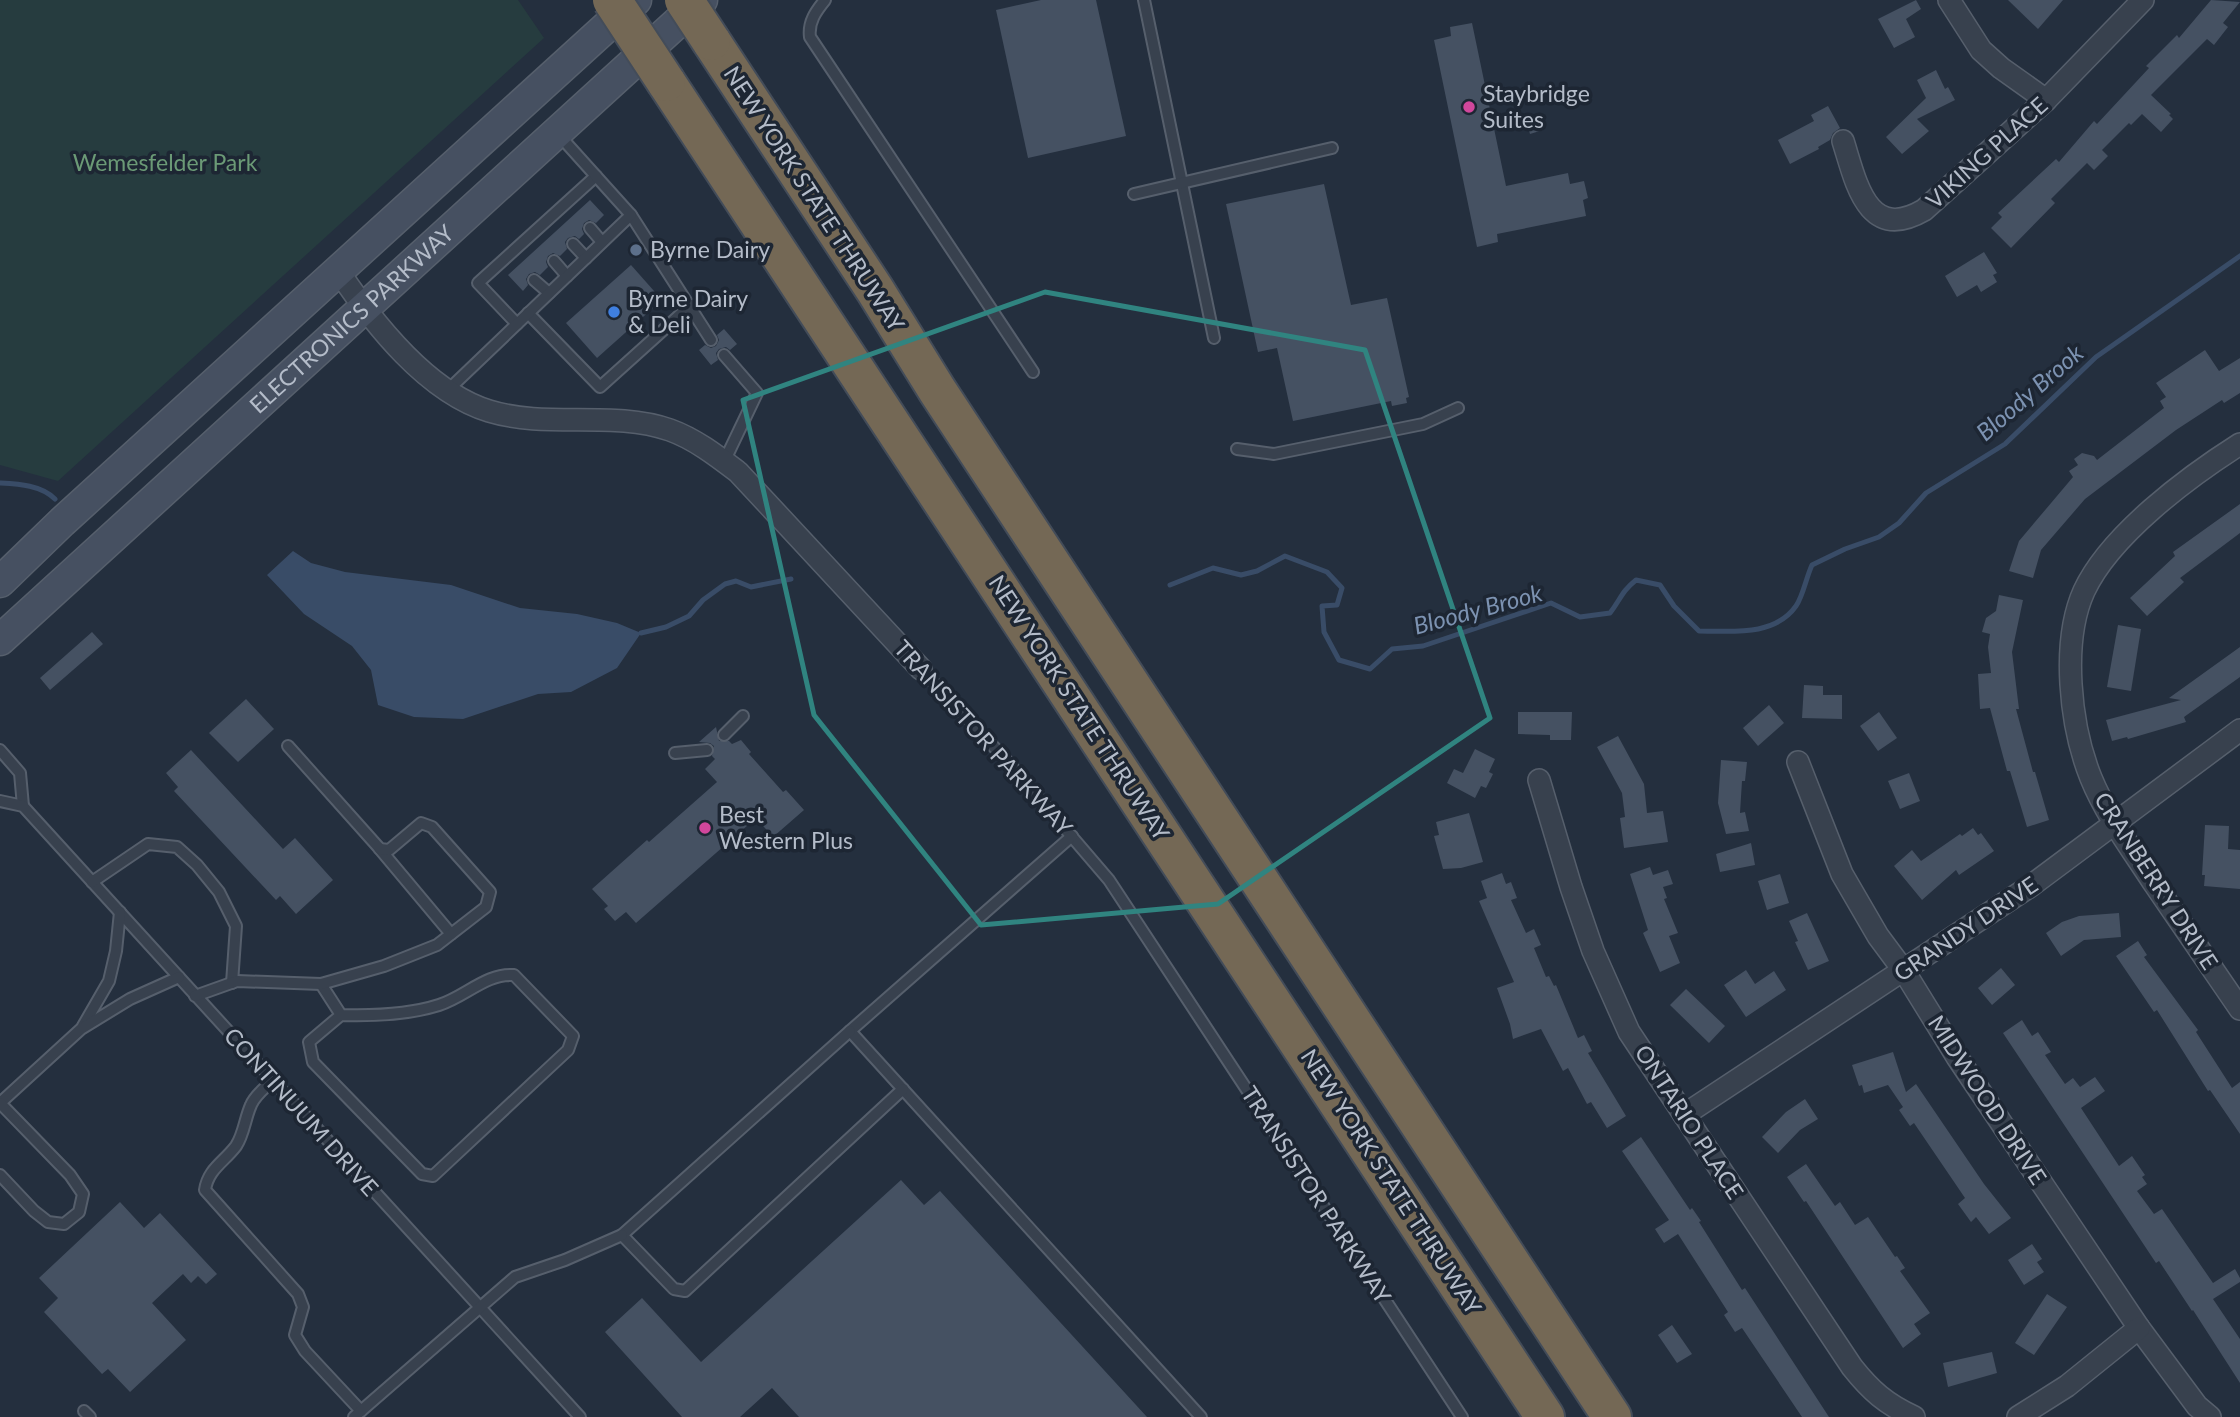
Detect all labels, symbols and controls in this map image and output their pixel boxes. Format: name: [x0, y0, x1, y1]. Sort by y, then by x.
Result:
street label: NEW YORK STATE THRUWAY: [718, 61, 912, 337]
place label: Staybridge Suites: [1483, 79, 1590, 133]
street label: VIKING PLACE: [1920, 91, 2053, 214]
marker: Staybridge Suites: [1461, 99, 1477, 115]
park label: Wemesfelder Park: [73, 148, 258, 176]
street label: ELECTRONICS PARKWAY: [243, 218, 459, 419]
place label: Byrne Dairy: [650, 235, 770, 263]
marker: Byrne Dairy: [628, 242, 644, 258]
place label: Byrne Dairy & Deli: [628, 284, 748, 338]
marker: Byrne Dairy & Deli: [606, 304, 622, 320]
water label: Bloody Brook: [1970, 337, 2089, 446]
street label: NEW YORK STATE THRUWAY: [983, 570, 1177, 846]
water label: Bloody Brook: [1410, 577, 1546, 640]
street label: TRANSISTOR PARKWAY: [889, 634, 1079, 841]
street label: CRANBERRY DRIVE: [2089, 787, 2225, 974]
place label: Best Western Plus: [719, 800, 853, 854]
marker: Best Western Plus: [697, 820, 713, 836]
street label: GRANDY DRIVE: [1888, 870, 2043, 987]
street label: MIDWOOD DRIVE: [1923, 1010, 2053, 1189]
street label: CONTINUUM DRIVE: [219, 1021, 385, 1201]
street label: ONTARIO PLACE: [1630, 1039, 1750, 1204]
street label: NEW YORK STATE THRUWAY: [1295, 1044, 1489, 1320]
street label: TRANSISTOR PARKWAY: [1236, 1081, 1398, 1309]

